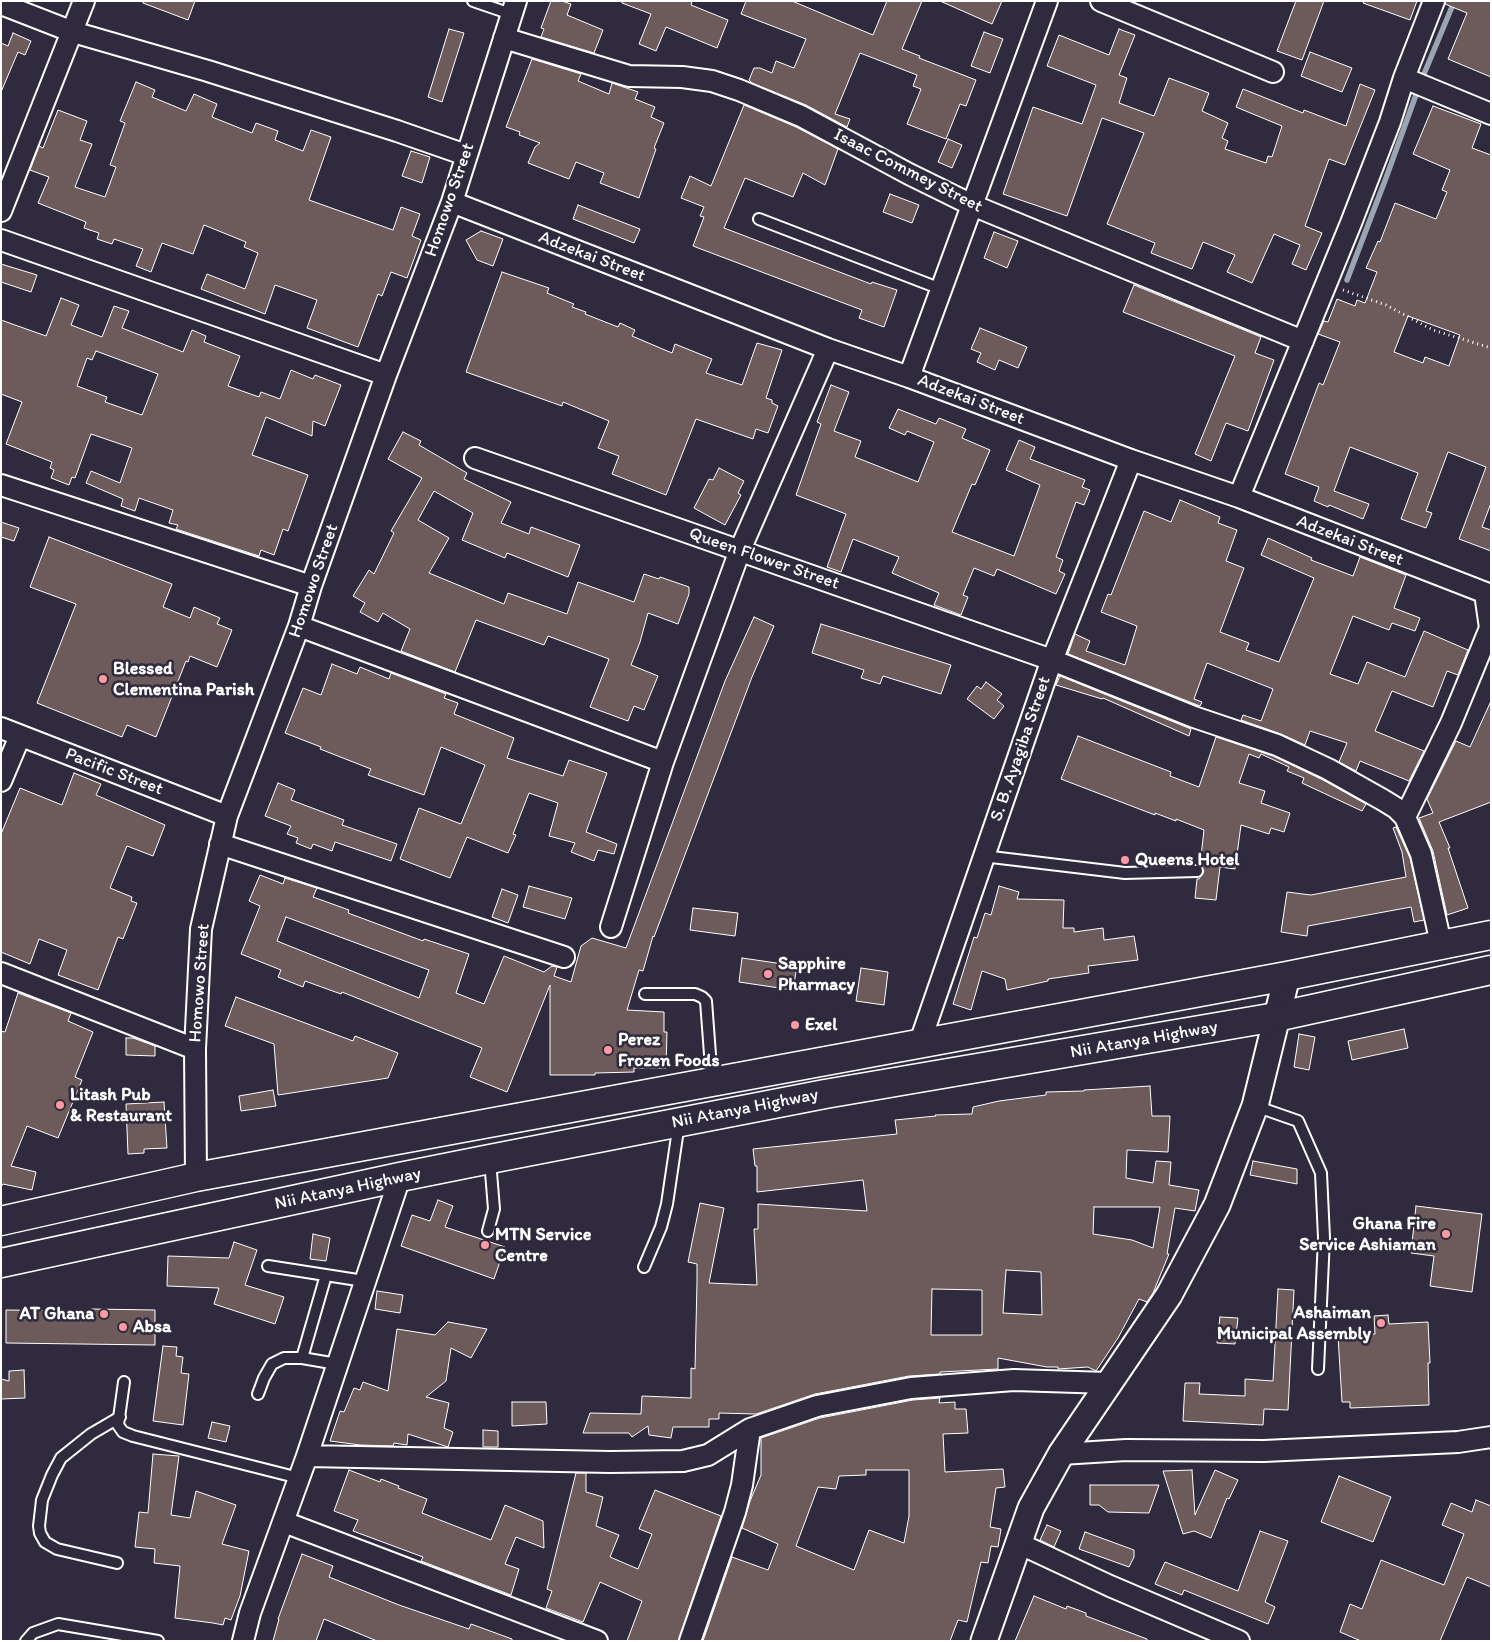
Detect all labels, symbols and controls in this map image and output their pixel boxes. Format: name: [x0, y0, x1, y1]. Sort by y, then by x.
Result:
street label: Isaac Commey Street: [830, 124, 986, 218]
street label: Homowo Street: [420, 140, 480, 260]
street label: Adzekai Street: [536, 227, 648, 287]
street label: Adzekai Street: [915, 370, 1027, 430]
street label: Adzekai Street: [1294, 511, 1406, 571]
street label: Homowo Street: [284, 521, 344, 641]
street label: Queen Flower Street: [686, 523, 842, 595]
place label: Blessed Clementina Parish: [113, 658, 254, 701]
marker: Blessed Clementina Parish: [97, 673, 109, 685]
street label: S. B. Ayagiba Street: [986, 674, 1056, 824]
street label: Pacific Street: [62, 743, 166, 801]
place label: Queens Hotel: [1135, 849, 1239, 871]
marker: Queens Hotel: [1119, 854, 1131, 866]
street label: Homowo Street: [185, 923, 215, 1043]
place label: Sapphire Pharmacy: [778, 953, 855, 996]
marker: Sapphire Pharmacy: [762, 968, 774, 980]
place label: Exel: [805, 1014, 837, 1036]
street label: Nii Atanya Highway: [1069, 1016, 1219, 1064]
marker: Exel: [789, 1019, 801, 1031]
place label: Perez Frozen Foods: [618, 1029, 719, 1072]
marker: Perez Frozen Foods: [602, 1044, 614, 1056]
place label: Litash Pub & Restaurant: [70, 1084, 172, 1126]
street label: Nii Atanya Highway: [670, 1084, 820, 1134]
marker: Litash Pub & Restaurant: [54, 1099, 66, 1111]
street label: Nii Atanya Highway: [273, 1163, 423, 1215]
place label: Ghana Fire Service Ashiaman: [1299, 1213, 1436, 1256]
place label: MTN Service Centre: [495, 1224, 591, 1266]
marker: Ghana Fire Service Ashiaman: [1440, 1228, 1452, 1240]
marker: MTN Service Centre: [479, 1239, 491, 1251]
place label: Ashaiman Municipal Assembly: [1217, 1302, 1371, 1345]
place label: AT Ghana: [19, 1303, 94, 1325]
marker: AT Ghana: [98, 1308, 110, 1320]
place label: Absa: [133, 1316, 171, 1338]
marker: Ashaiman Municipal Assembly: [1375, 1317, 1387, 1329]
marker: Absa: [117, 1321, 129, 1333]

